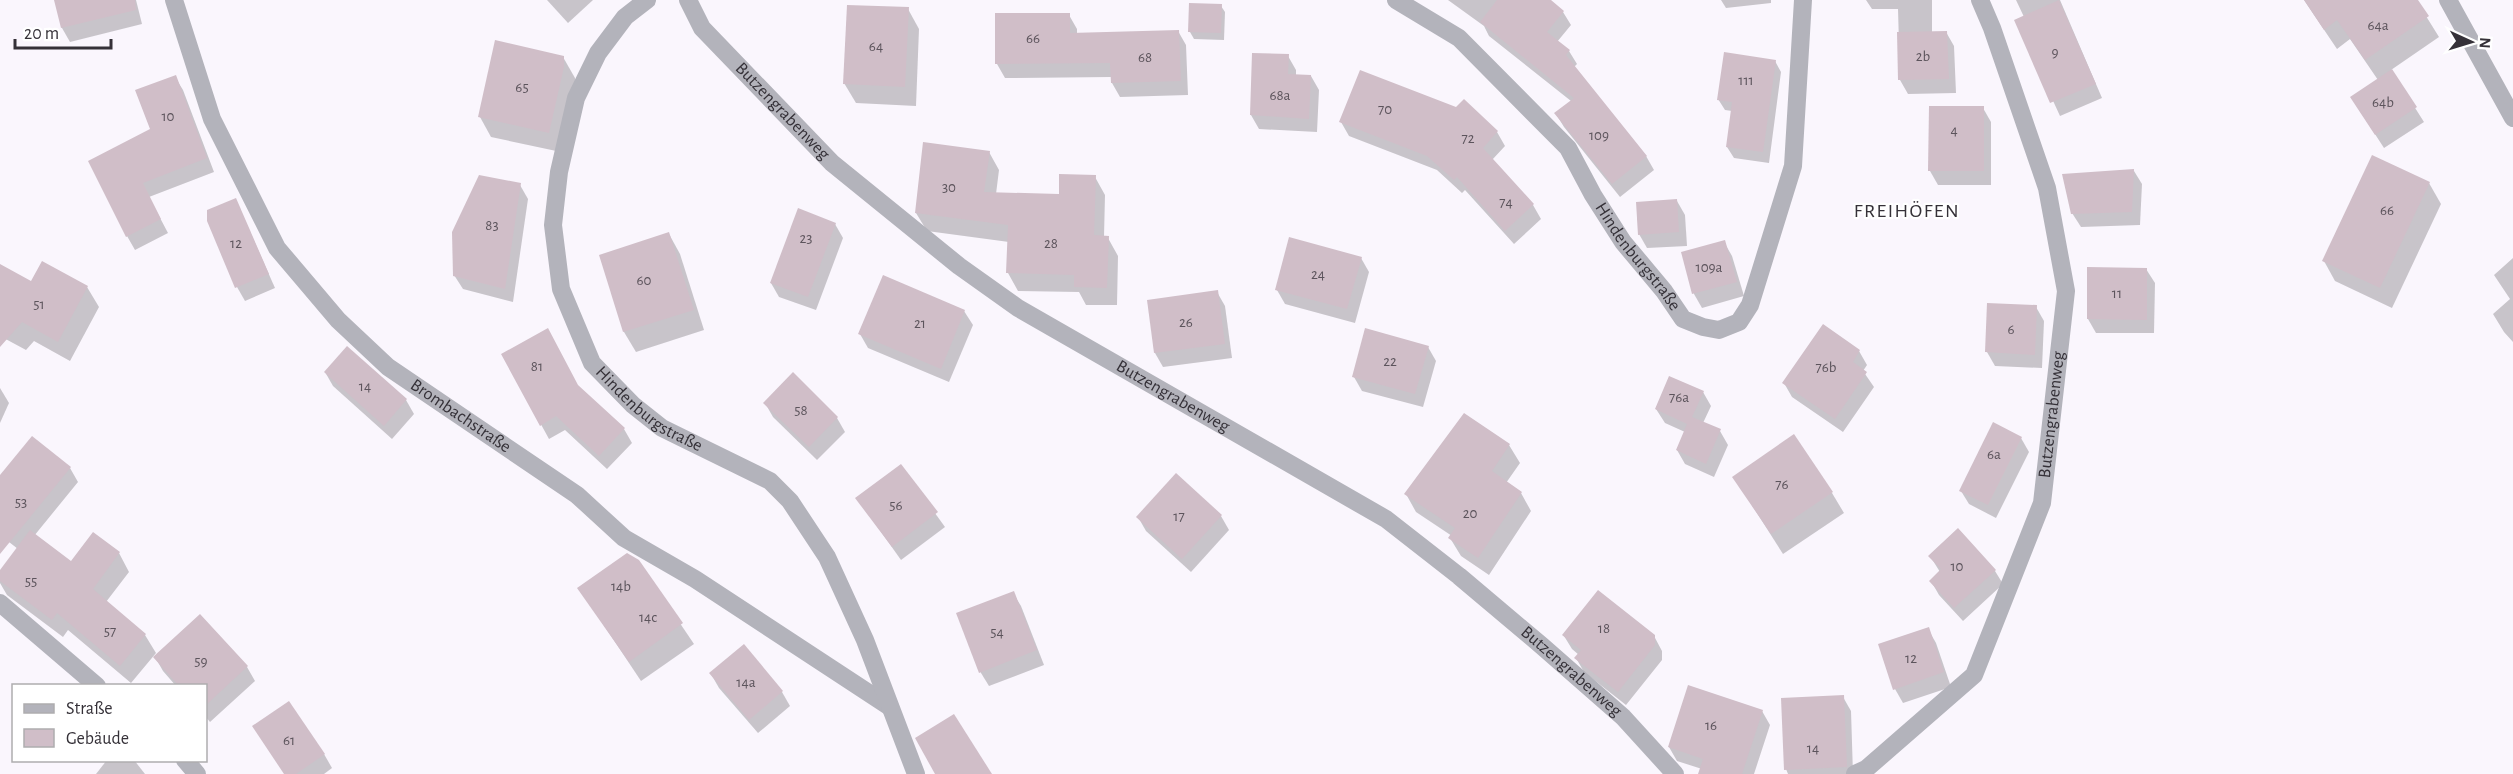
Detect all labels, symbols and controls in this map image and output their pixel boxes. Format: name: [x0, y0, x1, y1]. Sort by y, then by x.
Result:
scale bar: [15, 12, 111, 50]
north arrow: [2441, 12, 2501, 72]
house number: 64a: [2367, 18, 2389, 33]
text: 20 m: [24, 25, 59, 43]
house number: 66: [1026, 31, 1040, 46]
text: N: [2477, 37, 2493, 49]
house number: 64: [869, 39, 883, 54]
house number: 9: [2051, 45, 2059, 60]
house number: 2b: [1916, 49, 1931, 64]
house number: 68: [1138, 50, 1152, 65]
street label: Butzengrabenweg: [732, 59, 833, 164]
house number: 111: [1738, 73, 1754, 88]
house number: 65: [515, 80, 529, 95]
house number: 68a: [1269, 88, 1291, 103]
house number: 64b: [2372, 95, 2394, 110]
house number: 70: [1378, 102, 1392, 117]
house number: 10: [161, 109, 175, 124]
house number: 4: [1950, 123, 1958, 138]
house number: 109: [1589, 128, 1609, 143]
house number: 72: [1461, 131, 1475, 146]
house number: 30: [942, 180, 956, 195]
house number: 74: [1499, 195, 1513, 210]
street label: Hindenburgstraße: [1591, 200, 1684, 314]
district label: FREIHÖFEN: [1854, 201, 1960, 221]
house number: 66: [2380, 203, 2394, 218]
house number: 83: [485, 218, 499, 233]
house number: 23: [799, 231, 813, 246]
house number: 12: [230, 236, 242, 251]
house number: 28: [1044, 236, 1058, 251]
house number: 109a: [1695, 260, 1723, 275]
house number: 24: [1311, 267, 1325, 282]
house number: 60: [637, 273, 652, 288]
house number: 11: [2112, 286, 2122, 301]
house number: 51: [33, 297, 45, 312]
house number: 26: [1179, 315, 1193, 330]
house number: 21: [914, 316, 926, 331]
house number: 6: [2007, 322, 2015, 337]
street label: Butzengrabenweg: [2036, 350, 2068, 479]
house number: 22: [1383, 354, 1397, 369]
street label: Butzengrabenweg: [1113, 357, 1233, 436]
house number: 81: [531, 359, 543, 374]
house number: 76b: [1815, 360, 1837, 375]
street label: Hindenburgstraße: [592, 363, 705, 455]
street label: Brombachstraße: [407, 376, 514, 456]
house number: 14: [359, 379, 371, 394]
house number: 76a: [1669, 390, 1689, 405]
house number: 58: [794, 403, 808, 418]
house number: 6a: [1987, 447, 2001, 462]
house number: 76: [1775, 477, 1789, 492]
house number: 53: [15, 495, 27, 510]
house number: 56: [889, 498, 903, 513]
house number: 20: [1463, 506, 1477, 521]
house number: 17: [1173, 509, 1185, 524]
house number: 10: [1950, 559, 1964, 574]
house number: 55: [25, 574, 37, 589]
house number: 14b: [611, 579, 631, 594]
house number: 14c: [639, 610, 657, 625]
house number: 18: [1598, 621, 1610, 636]
street label: Butzengrabenweg: [1517, 623, 1625, 721]
house number: 57: [104, 624, 116, 639]
house number: 54: [990, 625, 1004, 640]
house number: 12: [1905, 651, 1917, 666]
house number: 59: [194, 654, 208, 669]
house number: 14a: [736, 675, 756, 690]
legend: [12, 684, 207, 762]
text: Straße: [66, 700, 112, 718]
house number: 16: [1705, 718, 1717, 733]
text: Gebäude: [66, 730, 129, 748]
house number: 61: [283, 733, 295, 748]
house number: 14: [1807, 741, 1819, 756]

